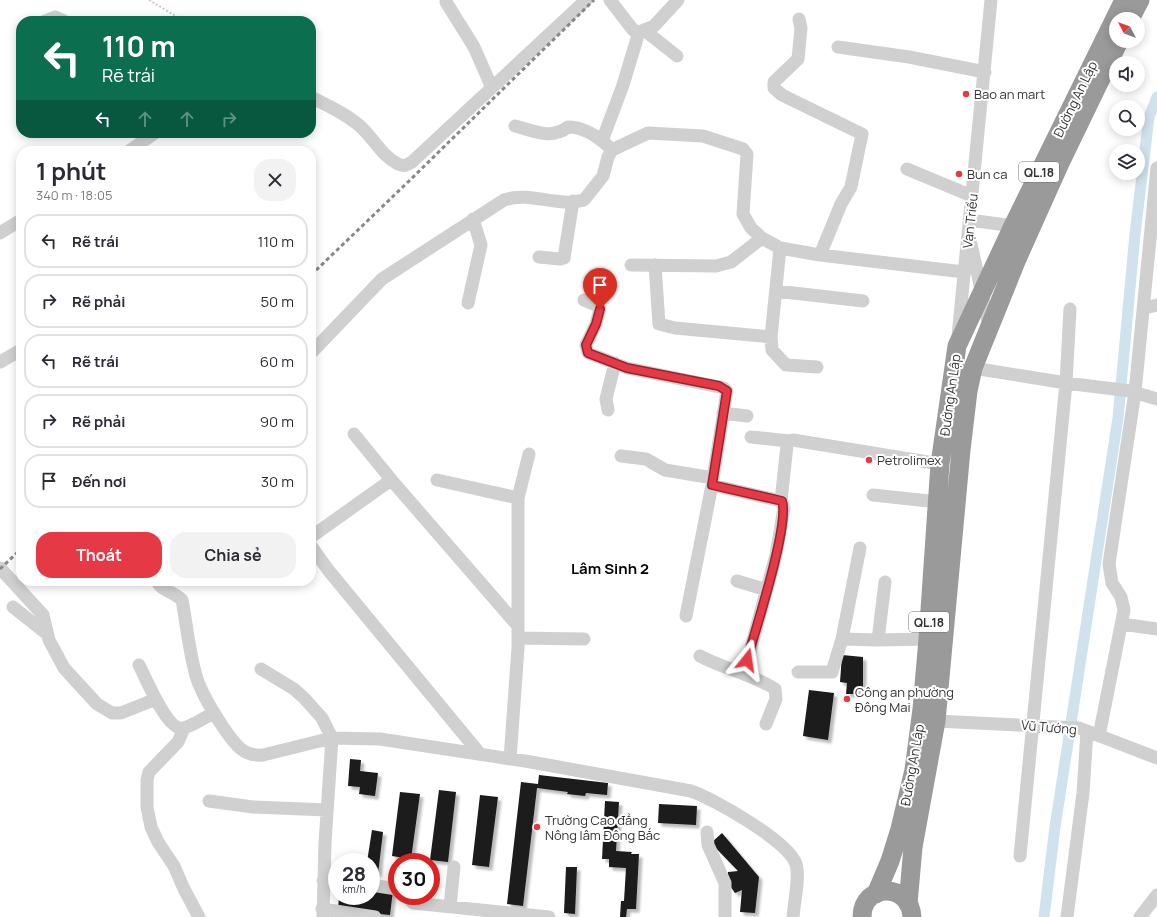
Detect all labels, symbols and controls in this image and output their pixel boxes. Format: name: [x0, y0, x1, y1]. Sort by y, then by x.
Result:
north arrow: [1109, 12, 1145, 48]
map controls: [1109, 12, 1145, 180]
text: 110 m: [102, 27, 176, 65]
icon: left: [36, 32, 88, 84]
button: sound: [1109, 56, 1145, 92]
street label: Đường An Lập: [1049, 58, 1101, 140]
text: Rẽ trái: [102, 63, 155, 87]
place label: Bao an mart: [974, 85, 1045, 103]
marker: Bao an mart: [961, 89, 971, 99]
button: search: [1109, 100, 1145, 136]
icon: left: [92, 108, 114, 130]
icon: ahead: [134, 108, 156, 130]
icon: ahead: [176, 108, 198, 130]
icon: right: [218, 108, 240, 130]
button: layers: [1109, 144, 1145, 180]
text: 1 phút: [36, 154, 107, 187]
button: close: [254, 159, 296, 201]
road number: QL.18: [1019, 162, 1059, 182]
place label: Bun ca: [967, 165, 1007, 183]
marker: Bun ca: [954, 169, 964, 179]
text: 340 m · 18:05: [36, 186, 113, 204]
street label: Vạn Triều: [958, 193, 982, 249]
icon: left: [38, 230, 60, 252]
text: Rẽ trái: [72, 231, 119, 252]
text: 110 m: [257, 231, 294, 252]
pin: [583, 268, 617, 309]
icon: arrive: [589, 274, 611, 296]
icon: right: [38, 290, 60, 312]
text: Rẽ phải: [72, 291, 125, 312]
text: 50 m: [260, 291, 294, 312]
icon: left: [38, 350, 60, 372]
text: Rẽ trái: [72, 351, 119, 372]
text: 60 m: [260, 351, 294, 372]
street label: Đường An Lập: [935, 353, 965, 437]
icon: right: [38, 410, 60, 432]
text: Rẽ phải: [72, 411, 125, 432]
text: 90 m: [260, 411, 294, 432]
place label: Petrolimex: [877, 451, 941, 469]
marker: Petrolimex: [864, 455, 874, 465]
icon: arrive: [38, 470, 60, 492]
text: Đến nơi: [72, 471, 126, 492]
text: 30 m: [261, 471, 294, 492]
button: Thoát: [36, 532, 162, 578]
button: Chia sẻ: [170, 532, 296, 578]
district label: Lâm Sinh 2: [571, 558, 649, 579]
road number: QL.18: [909, 612, 949, 632]
position arrow: [726, 639, 768, 681]
place label: Công an phường Đông Mai: [855, 683, 954, 716]
marker: Công an phường Đông Mai: [842, 694, 852, 704]
street label: Vũ Tướng: [1020, 716, 1078, 738]
street label: Đường An Lập: [896, 723, 928, 807]
place label: Trường Cao đẳng Nông lâm Đông Bắc: [545, 811, 660, 844]
marker: Trường Cao đẳng Nông lâm Đông Bắc: [532, 822, 542, 832]
speed limit sign: 30: [388, 853, 440, 905]
text: 28: [342, 860, 366, 887]
text: km/h: [342, 882, 366, 896]

